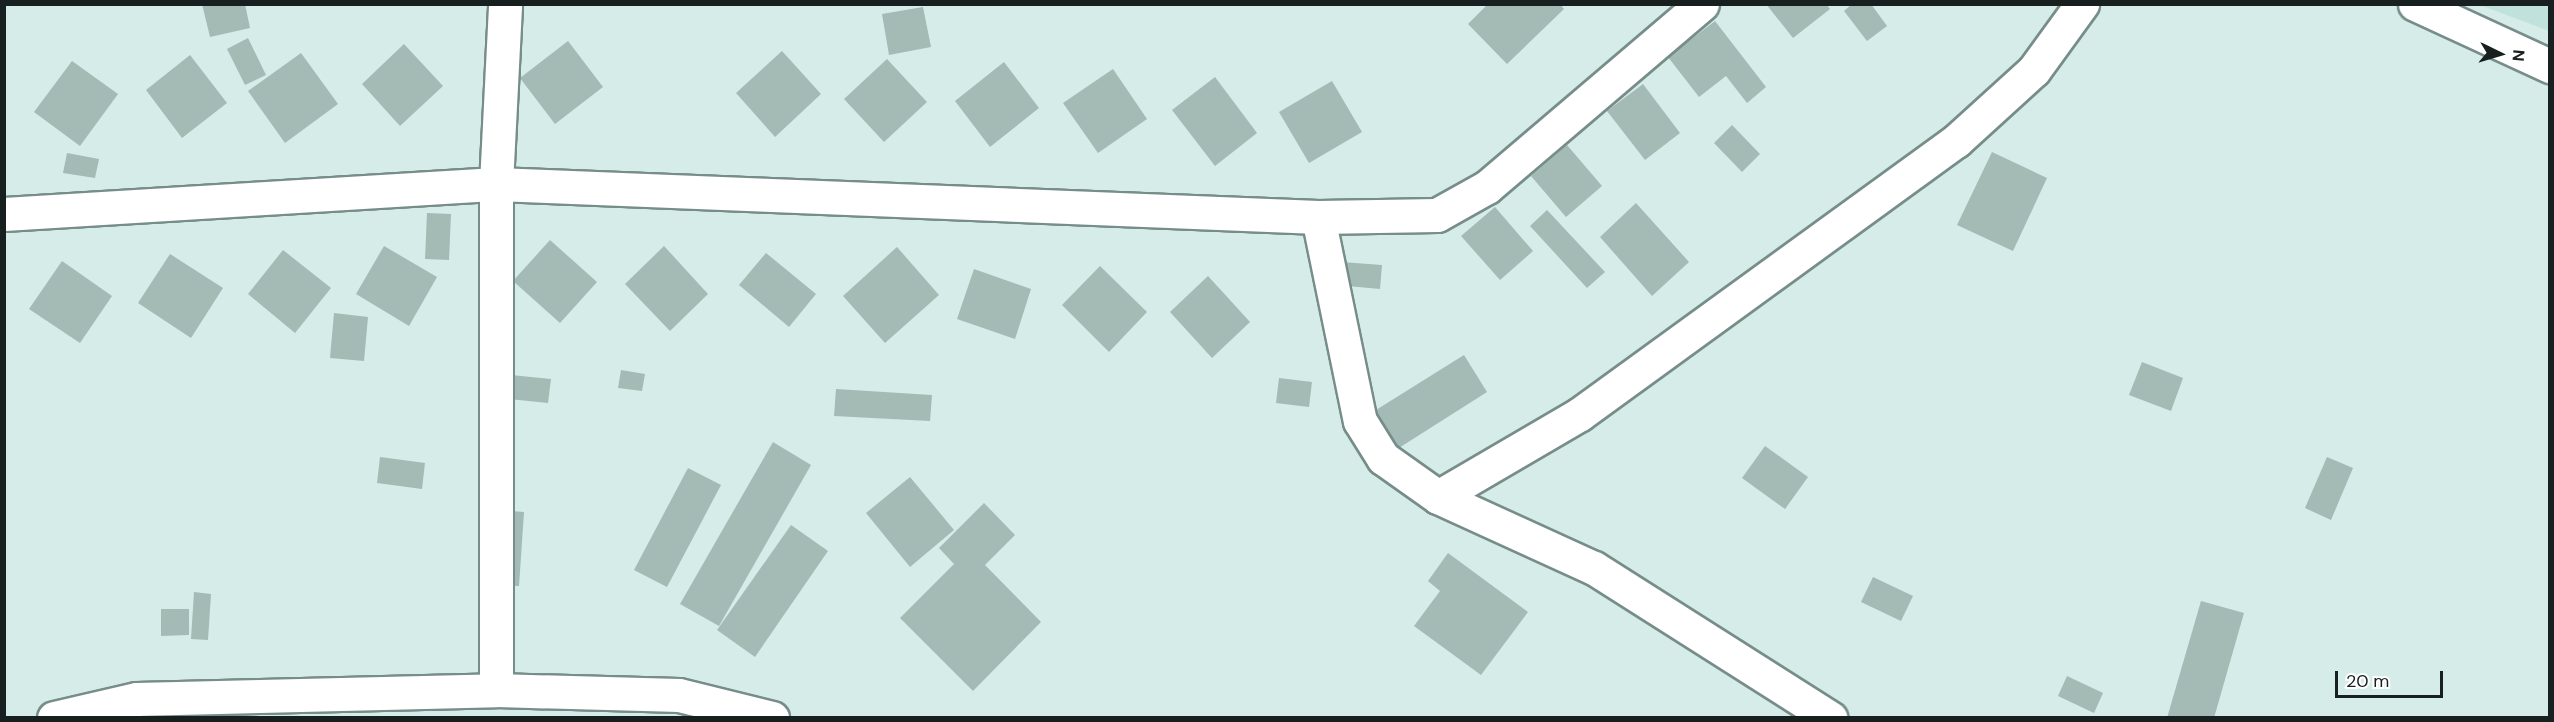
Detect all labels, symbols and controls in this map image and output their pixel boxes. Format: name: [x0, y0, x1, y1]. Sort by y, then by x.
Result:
north arrow: [2470, 24, 2530, 84]
text: N: [2507, 49, 2529, 62]
scale bar: [2338, 659, 2446, 697]
text: 20 m: [2346, 669, 2389, 693]

